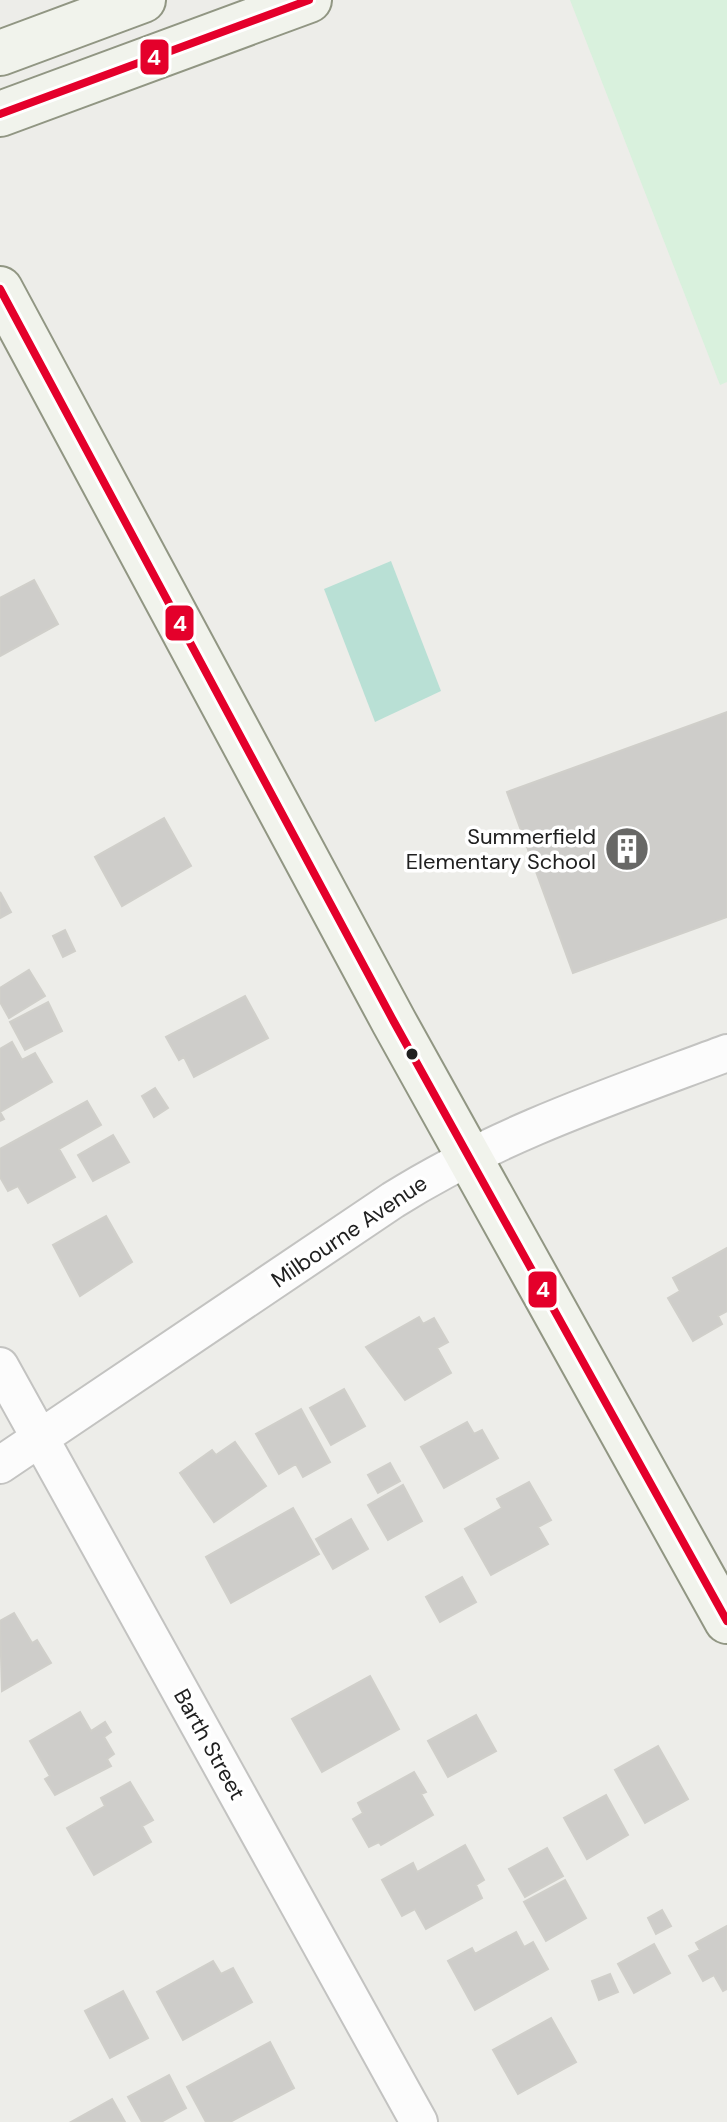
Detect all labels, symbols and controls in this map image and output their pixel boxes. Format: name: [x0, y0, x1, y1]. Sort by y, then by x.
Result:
line badge: 4: [139, 38, 170, 76]
text: 4: [147, 43, 161, 72]
line badge: 4: [164, 604, 195, 642]
text: 4: [173, 609, 187, 638]
place label: Summerfield Elementary School: [406, 822, 596, 876]
building icon: Summerfield Elementary School: [603, 825, 651, 873]
unlabelled marker: [404, 1046, 420, 1062]
street label: Milbourne Avenue: [266, 1169, 433, 1294]
line badge: 4: [527, 1270, 558, 1309]
text: 4: [536, 1275, 550, 1304]
street label: Barth Street: [167, 1683, 252, 1805]

